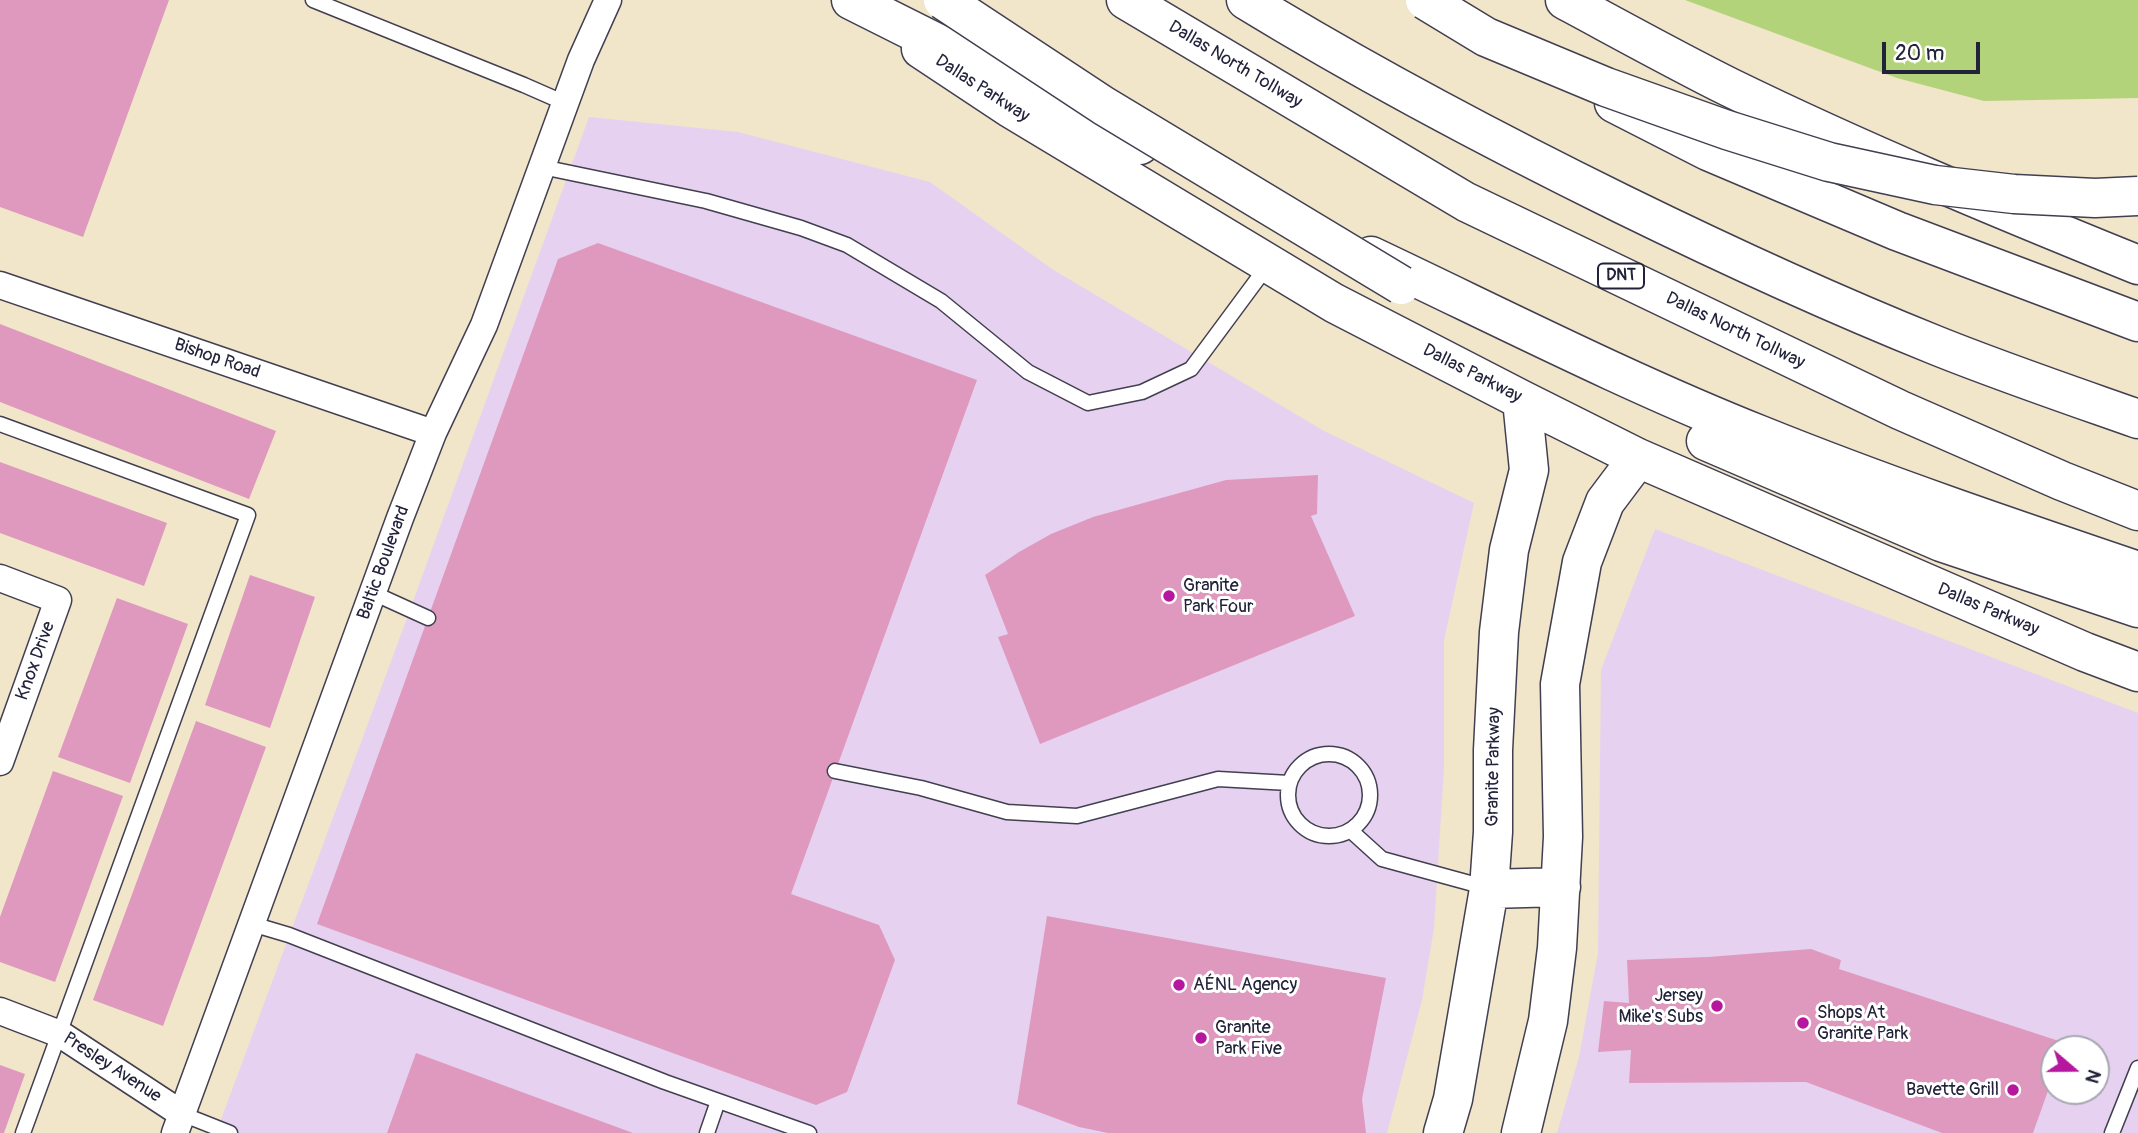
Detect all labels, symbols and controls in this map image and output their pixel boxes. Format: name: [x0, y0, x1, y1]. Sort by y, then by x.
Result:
street label: Dallas North Tollway: [1164, 17, 1306, 113]
scale bar: [1886, 28, 1984, 72]
text: 20 m: [1895, 40, 1944, 67]
street label: Dallas Parkway: [931, 50, 1033, 128]
road number: DNT: [1598, 264, 1644, 288]
street label: Dallas North Tollway: [1662, 288, 1808, 374]
street label: Bishop Road: [171, 334, 263, 384]
street label: Dallas Parkway: [1419, 340, 1525, 408]
street label: Baltic Boulevard: [353, 503, 415, 623]
place label: Granite Park Four: [1183, 575, 1254, 618]
street label: Dallas Parkway: [1934, 579, 2042, 641]
marker: Granite Park Four: [1161, 588, 1177, 604]
street label: Knox Drive: [12, 619, 60, 703]
street label: Granite Parkway: [1482, 707, 1506, 827]
place label: AÉNL Agency: [1193, 974, 1297, 996]
marker: AÉNL Agency: [1171, 977, 1187, 993]
place label: Jersey Mike's Subs: [1619, 985, 1703, 1028]
marker: Jersey Mike's Subs: [1709, 998, 1725, 1014]
place label: Shops At Granite Park: [1817, 1002, 1908, 1044]
marker: Shops At Granite Park: [1795, 1015, 1811, 1031]
place label: Granite Park Five: [1215, 1017, 1282, 1060]
street label: Presley Avenue: [59, 1028, 165, 1108]
marker: Granite Park Five: [1193, 1030, 1209, 1046]
north arrow: [2040, 1035, 2110, 1105]
text: N: [2079, 1066, 2106, 1087]
place label: Bavette Grill: [1906, 1079, 1999, 1101]
marker: Bavette Grill: [2005, 1082, 2021, 1098]

